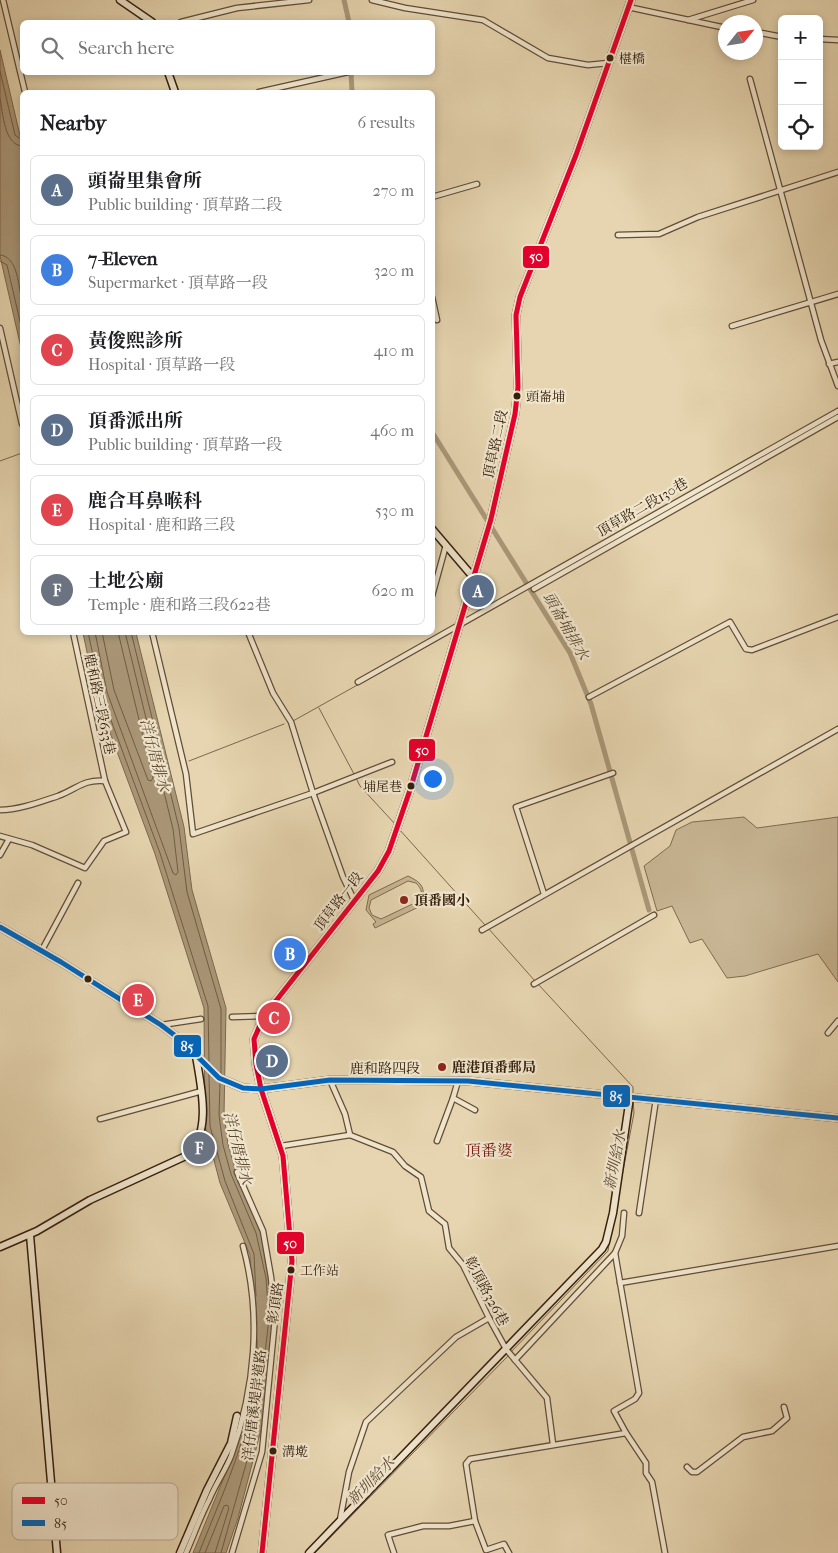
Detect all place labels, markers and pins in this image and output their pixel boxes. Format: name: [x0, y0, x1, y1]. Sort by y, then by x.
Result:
place label: 椹橋: [619, 51, 645, 66]
marker: 椹橋: [605, 53, 615, 63]
place label: 頭崙埔: [526, 389, 565, 404]
marker: 頭崙埔: [512, 391, 522, 401]
pin: A: [462, 572, 494, 610]
place label: 埔尾巷: [363, 779, 402, 794]
marker: 埔尾巷: [406, 781, 416, 791]
place label: 頂番國小: [414, 892, 470, 909]
marker: 頂番國小: [398, 894, 410, 906]
pin: B: [274, 935, 306, 973]
unlabelled marker: [83, 974, 93, 984]
pin: E: [122, 981, 154, 1019]
pin: C: [258, 999, 290, 1037]
pin: D: [256, 1042, 288, 1080]
place label: 鹿港頂番郵局: [452, 1059, 536, 1076]
marker: 鹿港頂番郵局: [436, 1061, 448, 1073]
pin: F: [183, 1129, 215, 1167]
place label: 工作站: [300, 1263, 339, 1278]
marker: 工作站: [286, 1265, 296, 1275]
place label: 溝墘: [282, 1444, 308, 1459]
marker: 溝墘: [268, 1446, 278, 1456]

